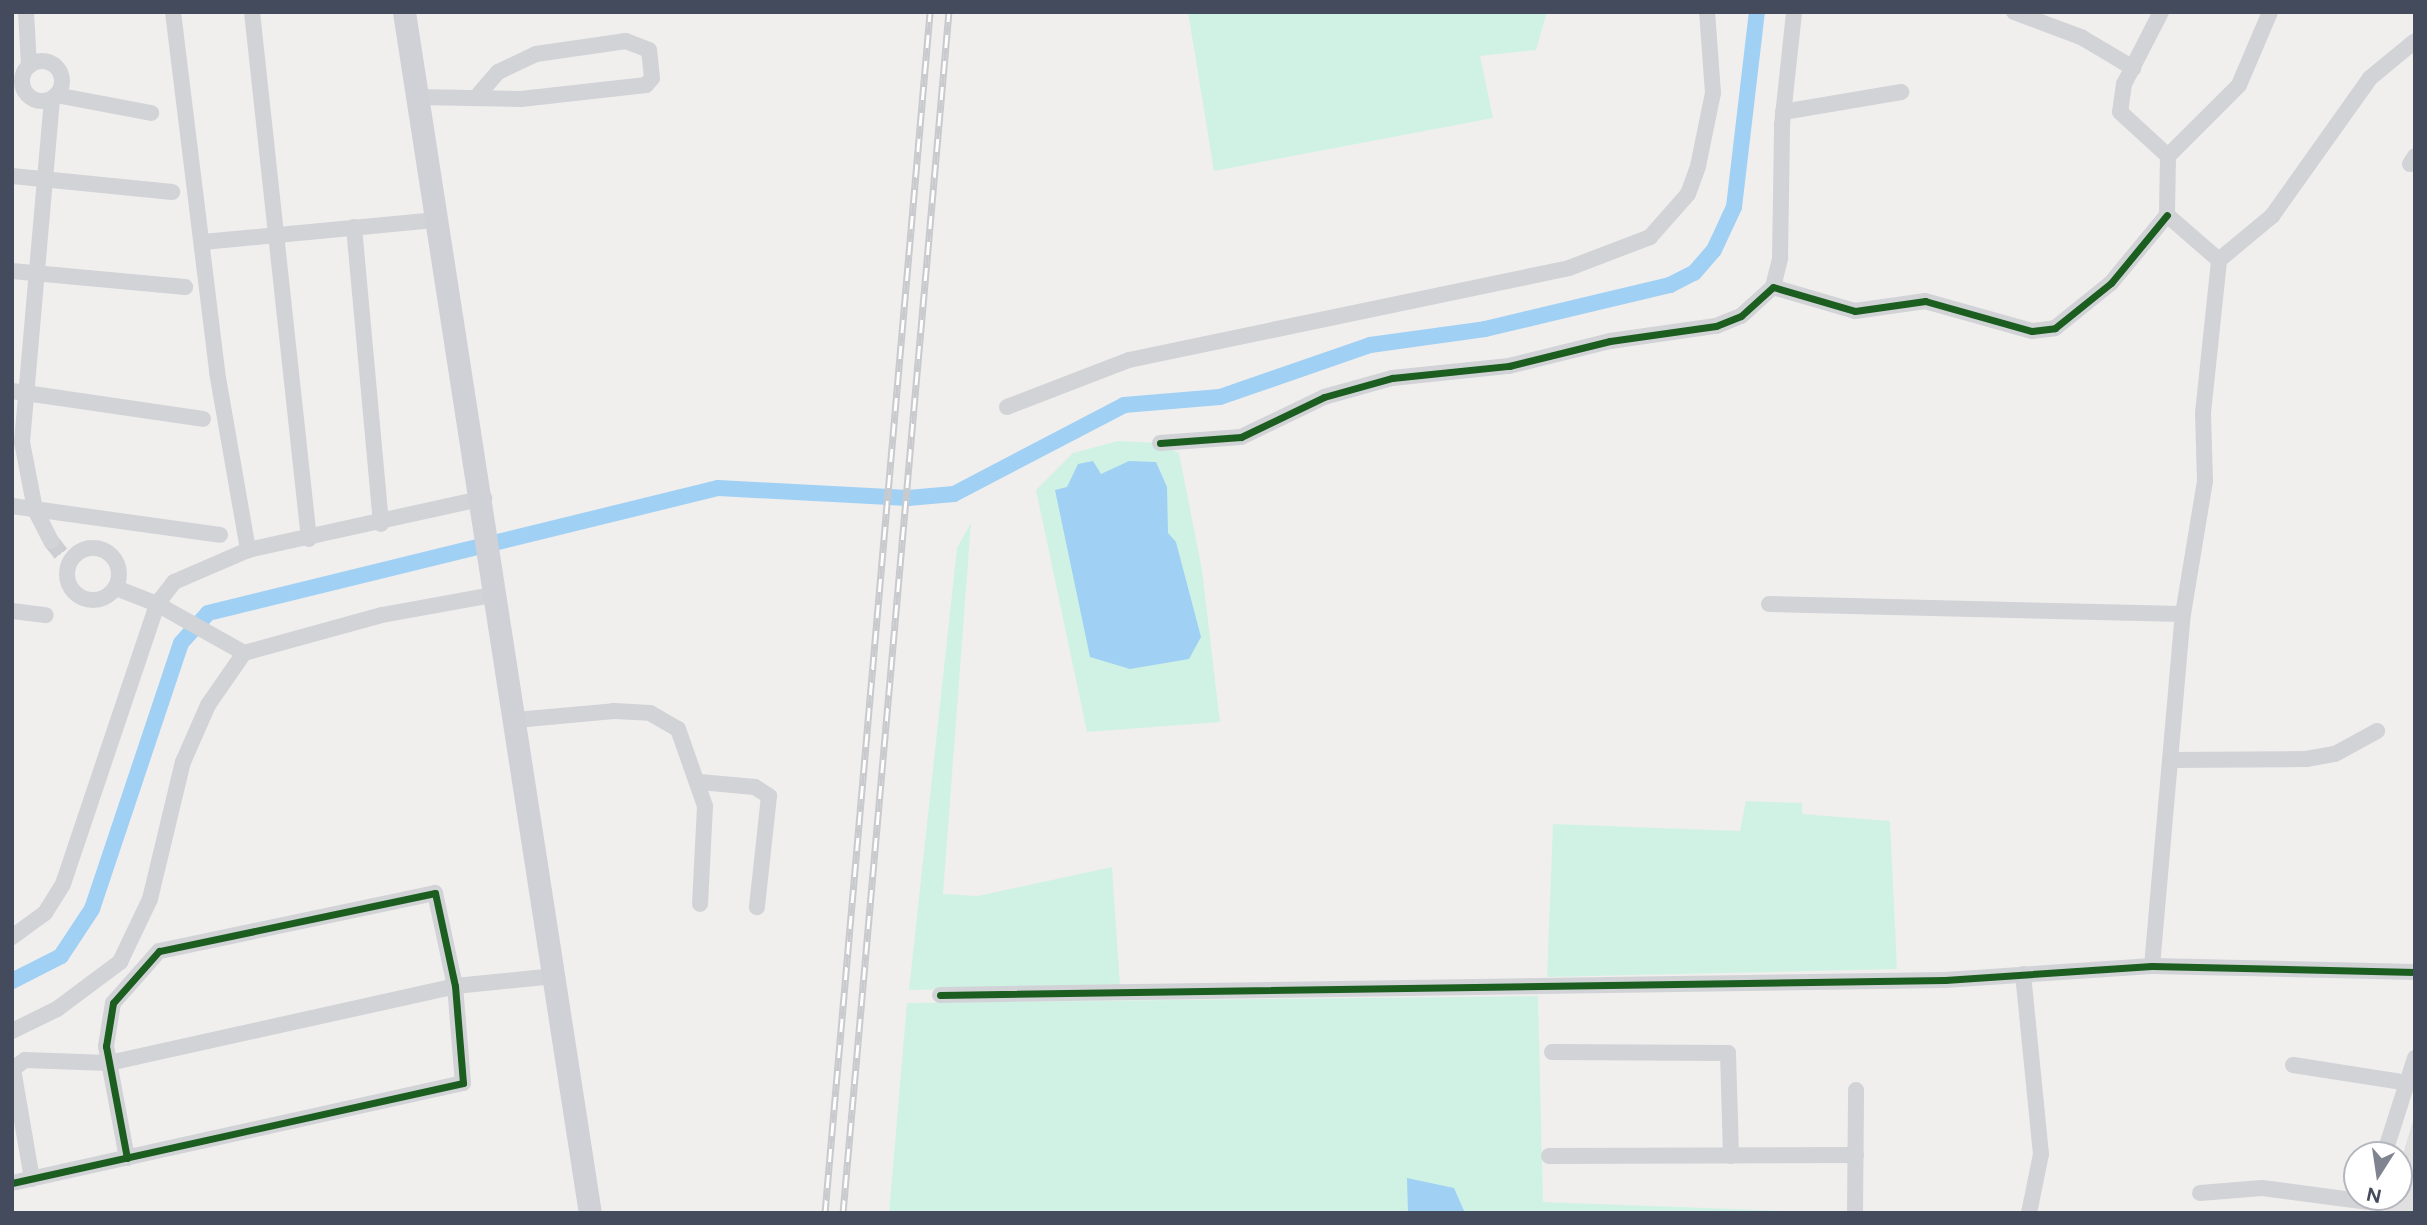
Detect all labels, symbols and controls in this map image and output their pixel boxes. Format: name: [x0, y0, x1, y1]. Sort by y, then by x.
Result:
north arrow: [2343, 1141, 2413, 1211]
text: N: [2364, 1182, 2384, 1208]

